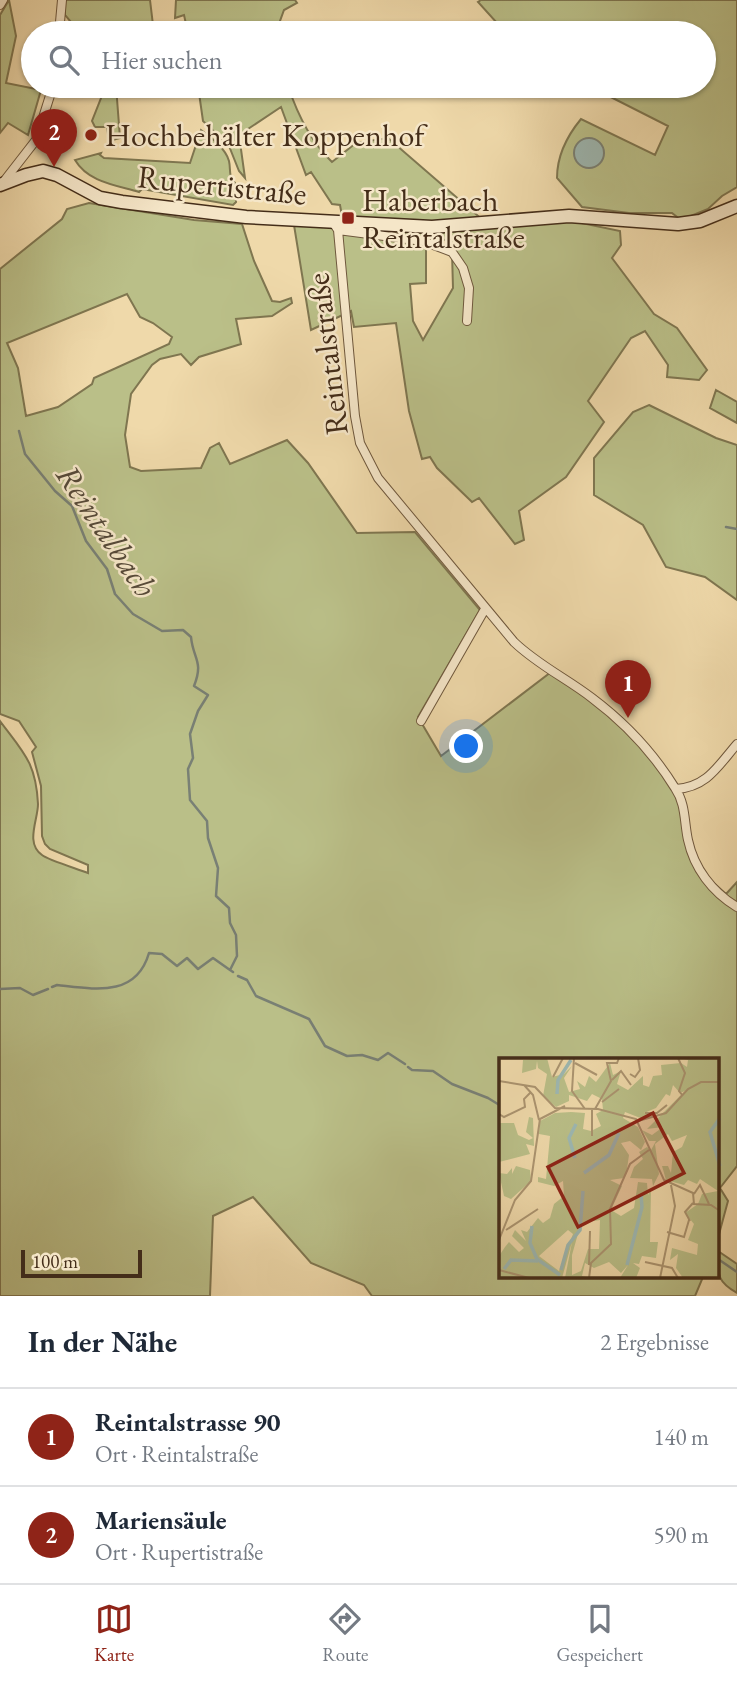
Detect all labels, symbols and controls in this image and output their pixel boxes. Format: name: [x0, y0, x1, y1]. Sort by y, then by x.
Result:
search box: [21, 21, 716, 98]
icon: search: [45, 41, 83, 79]
text: Hier suchen: [101, 43, 222, 77]
pin: 2: [31, 109, 77, 167]
place label: Hochbehälter Koppenhof: [105, 114, 428, 156]
marker: Hochbehälter Koppenhof: [83, 127, 99, 143]
street label: Rupertistraße: [135, 155, 309, 215]
place label: Haberbach Reintalstraße: [362, 179, 525, 258]
marker: Haberbach Reintalstraße: [340, 210, 356, 226]
street label: Reintalstraße: [296, 271, 358, 437]
water label: Reintalbach: [46, 455, 167, 605]
pin: 1: [605, 660, 651, 718]
your location: [449, 729, 483, 763]
inset map: [499, 1058, 720, 1278]
scale bar: [21, 1247, 142, 1279]
text: 100 m: [32, 1249, 78, 1274]
text: In der Nähe: [28, 1322, 177, 1361]
text: 2 Ergebnisse: [600, 1327, 709, 1357]
text: Reintalstrasse 90: [95, 1405, 281, 1439]
text: 1: [45, 1422, 57, 1452]
text: 140 m: [653, 1422, 709, 1452]
text: Ort · Reintalstraße: [95, 1439, 258, 1469]
text: Mariensäule: [95, 1503, 227, 1537]
text: 2: [45, 1520, 57, 1550]
text: 590 m: [653, 1520, 709, 1550]
text: Ort · Rupertistraße: [95, 1537, 263, 1567]
tab: Karte: [94, 1600, 134, 1667]
tab: Route: [322, 1600, 369, 1667]
tab: Gespeichert: [556, 1600, 643, 1667]

